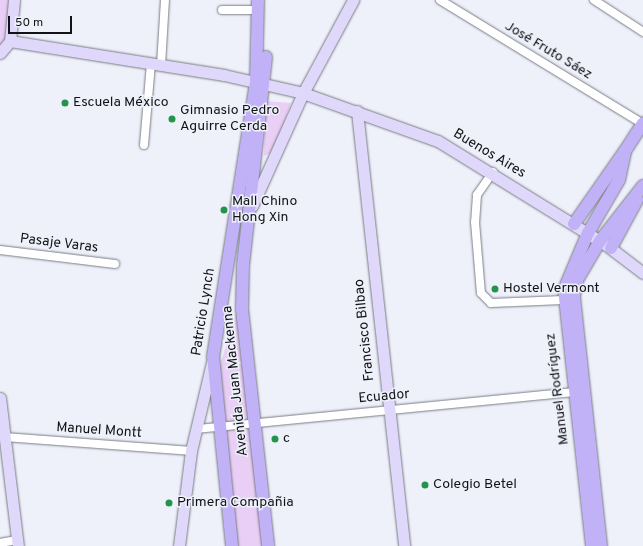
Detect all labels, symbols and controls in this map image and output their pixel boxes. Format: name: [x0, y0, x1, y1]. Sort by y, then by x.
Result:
scale bar: [10, 8, 74, 34]
text: 50 m: [15, 15, 43, 31]
street label: José Fruto Sáez: [501, 18, 595, 84]
place label: Escuela México: [73, 95, 169, 111]
marker: Escuela México: [60, 98, 70, 108]
place label: Gimnasio Pedro Aguirre Cerda: [180, 103, 279, 136]
marker: Gimnasio Pedro Aguirre Cerda: [167, 114, 177, 124]
street label: Buenos Aires: [449, 126, 529, 182]
place label: Mall Chino Hong Xin: [232, 194, 297, 226]
marker: Mall Chino Hong Xin: [219, 205, 229, 215]
street label: Pasaje Varas: [19, 231, 99, 257]
street label: Patricio Lynch: [189, 267, 219, 357]
street label: Francisco Bilbao: [351, 278, 379, 382]
place label: Hostel Vermont: [503, 281, 600, 297]
marker: Hostel Vermont: [490, 284, 500, 294]
street label: Avenida Juan Mackenna: [220, 305, 252, 457]
street label: Manuel Rodríguez: [543, 332, 573, 446]
street label: Ecuador: [358, 386, 410, 408]
street label: Manuel Montt: [56, 420, 142, 442]
place label: c: [283, 431, 290, 447]
marker: c: [270, 434, 280, 444]
place label: Colegio Betel: [433, 477, 517, 493]
marker: Colegio Betel: [420, 480, 430, 490]
place label: Primera Compañia: [177, 495, 294, 511]
marker: Primera Compañia: [164, 498, 174, 508]

